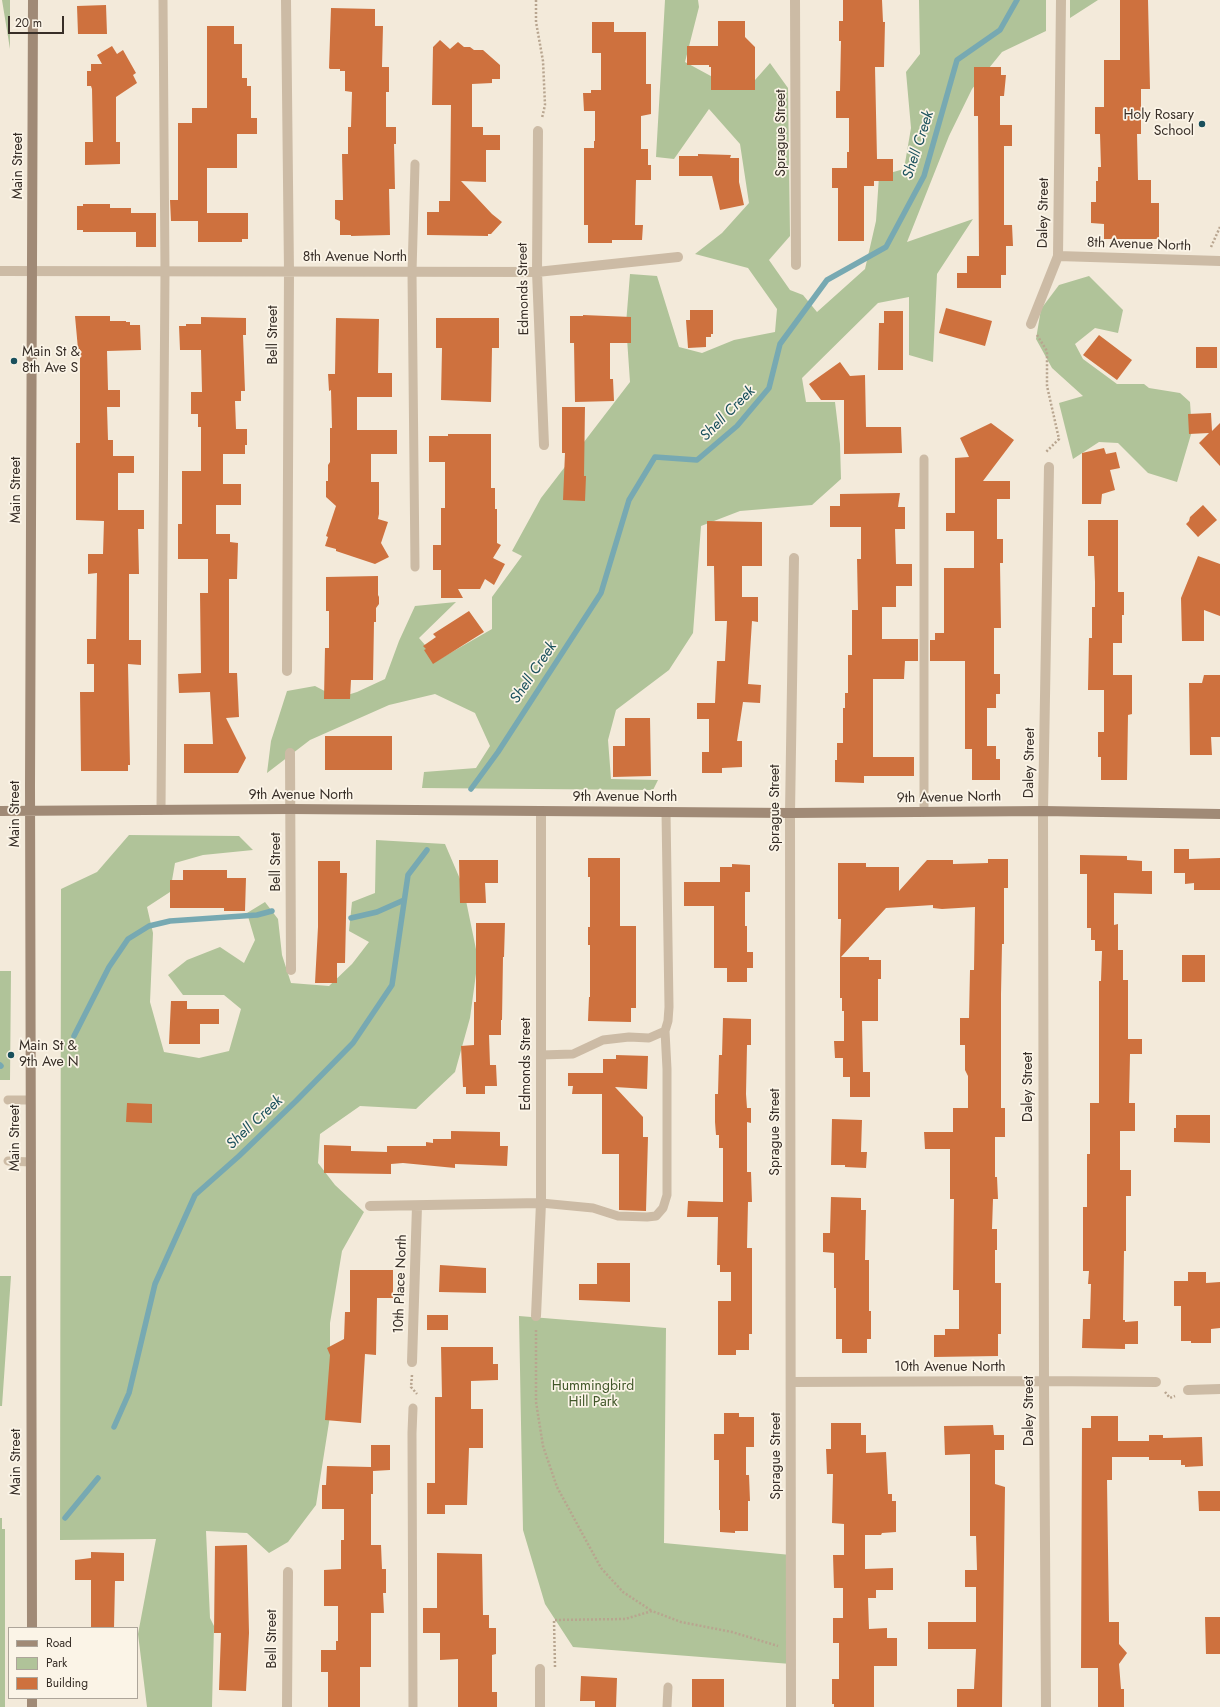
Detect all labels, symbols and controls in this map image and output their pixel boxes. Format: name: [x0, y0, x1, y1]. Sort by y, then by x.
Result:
scale bar: [10, 8, 66, 34]
text: 20 m: [15, 14, 42, 32]
street label: Sprague Street: [774, 89, 790, 177]
place label: Holy Rosary School: [1124, 108, 1194, 140]
water label: Shell Creek: [900, 109, 938, 181]
marker: Holy Rosary School: [1197, 119, 1207, 129]
street label: Main Street: [11, 133, 27, 199]
street label: Daley Street: [1035, 178, 1053, 248]
street label: 8th Avenue North: [1087, 235, 1191, 255]
street label: Edmonds Street: [515, 242, 533, 336]
street label: 8th Avenue North: [303, 250, 407, 266]
street label: Bell Street: [266, 305, 282, 365]
place label: Main St & 8th Ave S: [22, 345, 80, 378]
marker: Main St & 8th Ave S: [9, 356, 19, 366]
water label: Shell Creek: [697, 383, 759, 445]
street label: Main Street: [9, 457, 25, 523]
water label: Shell Creek: [507, 639, 561, 707]
street label: Daley Street: [1021, 728, 1039, 798]
street label: Sprague Street: [768, 764, 784, 852]
street label: Main Street: [8, 781, 24, 847]
street label: 9th Avenue North: [249, 788, 353, 804]
street label: 9th Avenue North: [896, 789, 1002, 807]
street label: 9th Avenue North: [573, 790, 677, 806]
street label: Bell Street: [269, 832, 285, 892]
street label: Edmonds Street: [519, 1018, 535, 1110]
place label: Main St & 9th Ave N: [19, 1039, 79, 1072]
marker: Main St & 9th Ave N: [6, 1050, 16, 1060]
street label: Daley Street: [1021, 1052, 1037, 1122]
street label: Sprague Street: [768, 1088, 784, 1176]
water label: Shell Creek: [223, 1092, 287, 1154]
street label: Main Street: [8, 1105, 24, 1171]
street label: 10th Place North: [391, 1234, 411, 1334]
street label: 10th Avenue North: [894, 1360, 1006, 1376]
street label: Daley Street: [1022, 1376, 1038, 1446]
park label: Hummingbird Hill Park: [552, 1379, 634, 1412]
street label: Sprague Street: [769, 1412, 785, 1500]
street label: Main Street: [9, 1429, 25, 1495]
street label: Bell Street: [265, 1609, 281, 1669]
legend: [8, 1627, 138, 1699]
text: Road: [46, 1634, 72, 1652]
text: Park: [46, 1654, 67, 1672]
text: Building: [46, 1674, 88, 1692]

